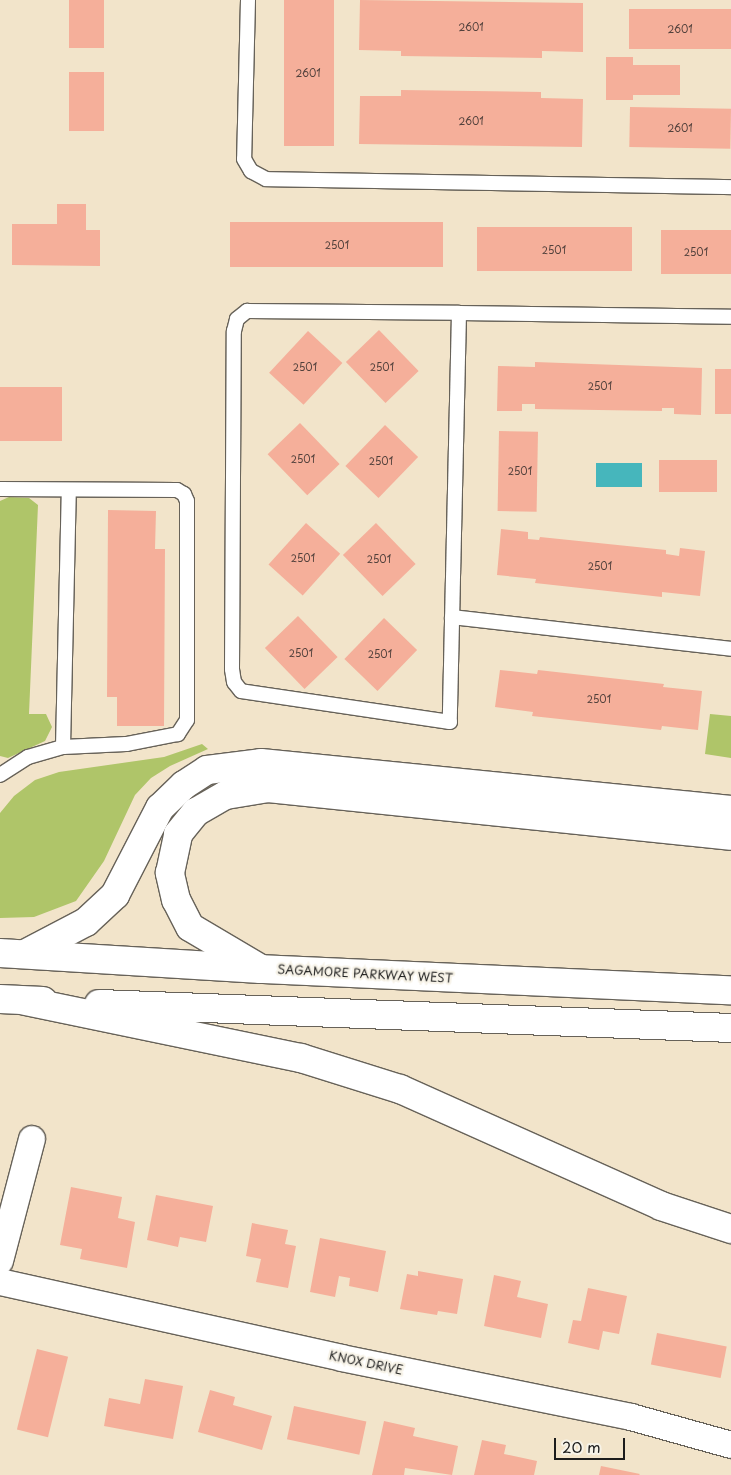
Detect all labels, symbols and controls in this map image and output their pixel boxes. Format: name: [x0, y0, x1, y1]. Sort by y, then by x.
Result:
house number: 2601: [458, 21, 484, 33]
house number: 2601: [667, 23, 693, 35]
house number: 2601: [295, 67, 321, 79]
house number: 2601: [458, 115, 484, 127]
house number: 2601: [667, 122, 693, 134]
house number: 2501: [325, 239, 349, 251]
house number: 2501: [542, 244, 566, 256]
house number: 2501: [684, 246, 708, 258]
house number: 2501: [293, 361, 317, 373]
house number: 2501: [370, 361, 394, 373]
house number: 2501: [588, 380, 612, 392]
house number: 2501: [291, 453, 315, 465]
house number: 2501: [369, 455, 393, 467]
house number: 2501: [508, 465, 532, 477]
house number: 2501: [291, 552, 315, 564]
house number: 2501: [367, 553, 391, 565]
house number: 2501: [588, 560, 612, 572]
house number: 2501: [289, 647, 313, 659]
house number: 2501: [368, 648, 392, 660]
house number: 2501: [587, 693, 611, 705]
street label: SAGAMORE PARKWAY WEST: [277, 962, 453, 986]
street label: KNOX DRIVE: [328, 1348, 404, 1378]
scale bar: [556, 1428, 627, 1460]
text: 20 m: [562, 1435, 601, 1458]

